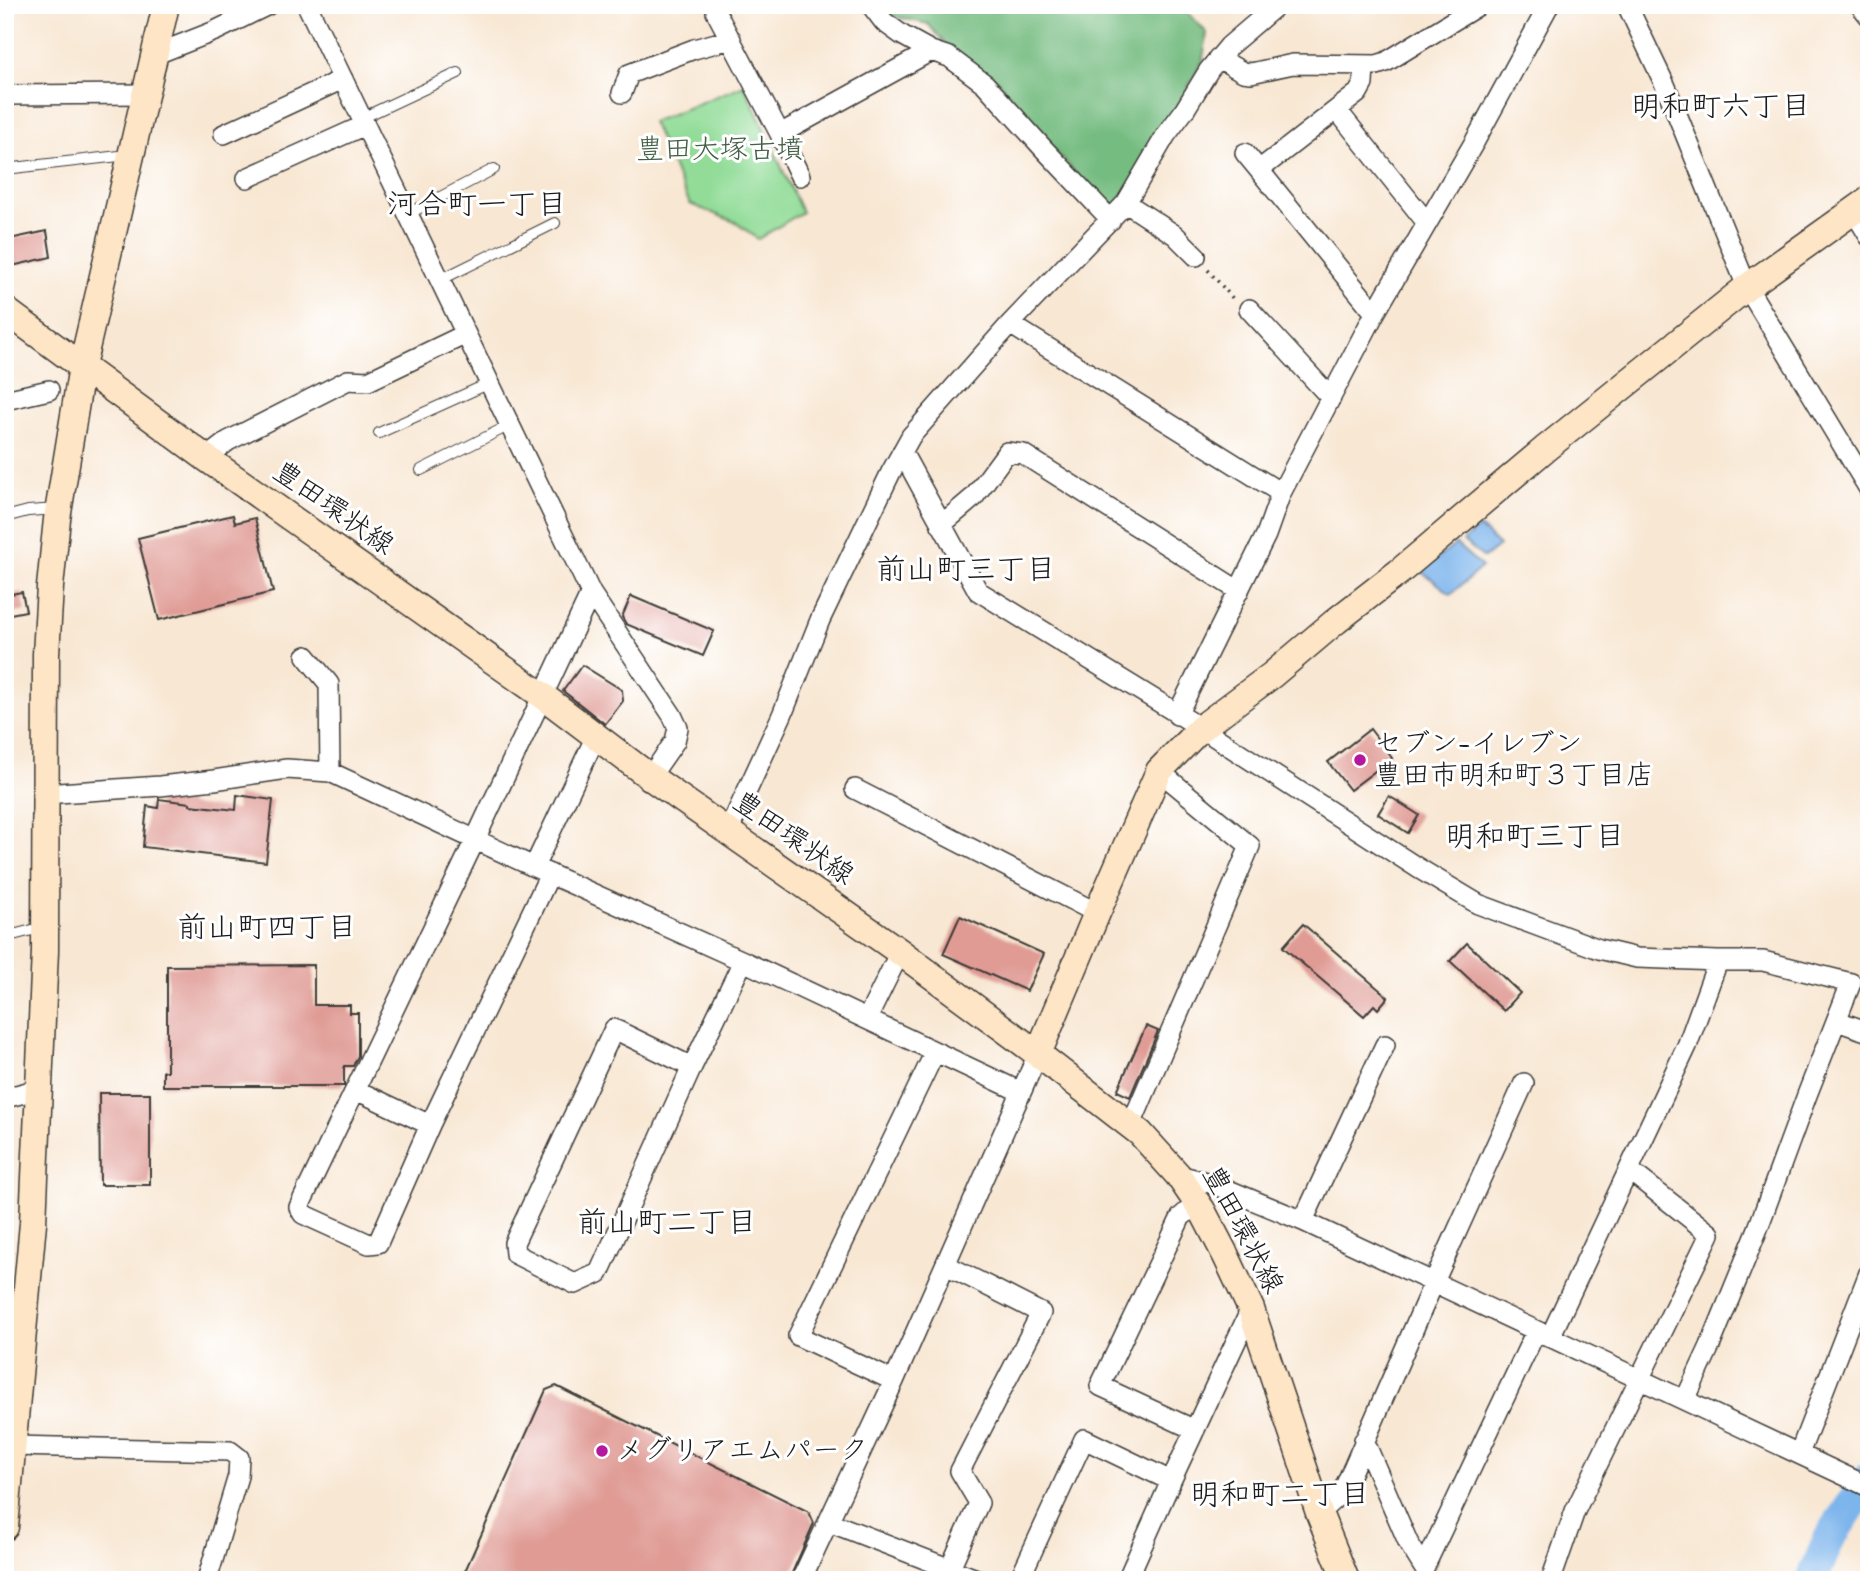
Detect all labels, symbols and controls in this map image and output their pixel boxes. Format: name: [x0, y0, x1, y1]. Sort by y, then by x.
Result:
district label: 明和町六丁目: [1631, 88, 1811, 127]
park label: 豊田大塚古墳: [636, 132, 804, 169]
district label: 河合町一丁目: [387, 186, 567, 225]
street label: 豊田環状線: [265, 454, 401, 564]
district label: 前山町三丁目: [876, 551, 1056, 590]
place label: セブン-イレブン 豊田市明和町３丁目店: [1374, 726, 1654, 795]
marker: セブン-イレブン 豊田市明和町３丁目店: [1352, 752, 1368, 768]
street label: 豊田環状線: [725, 784, 861, 894]
district label: 明和町三丁目: [1445, 818, 1625, 857]
district label: 前山町四丁目: [177, 909, 357, 948]
street label: 豊田環状線: [1193, 1160, 1291, 1300]
district label: 前山町二丁目: [577, 1204, 757, 1243]
place label: メグリアエムパーク: [616, 1433, 868, 1470]
marker: メグリアエムパーク: [594, 1443, 610, 1459]
district label: 明和町二丁目: [1190, 1476, 1370, 1515]

